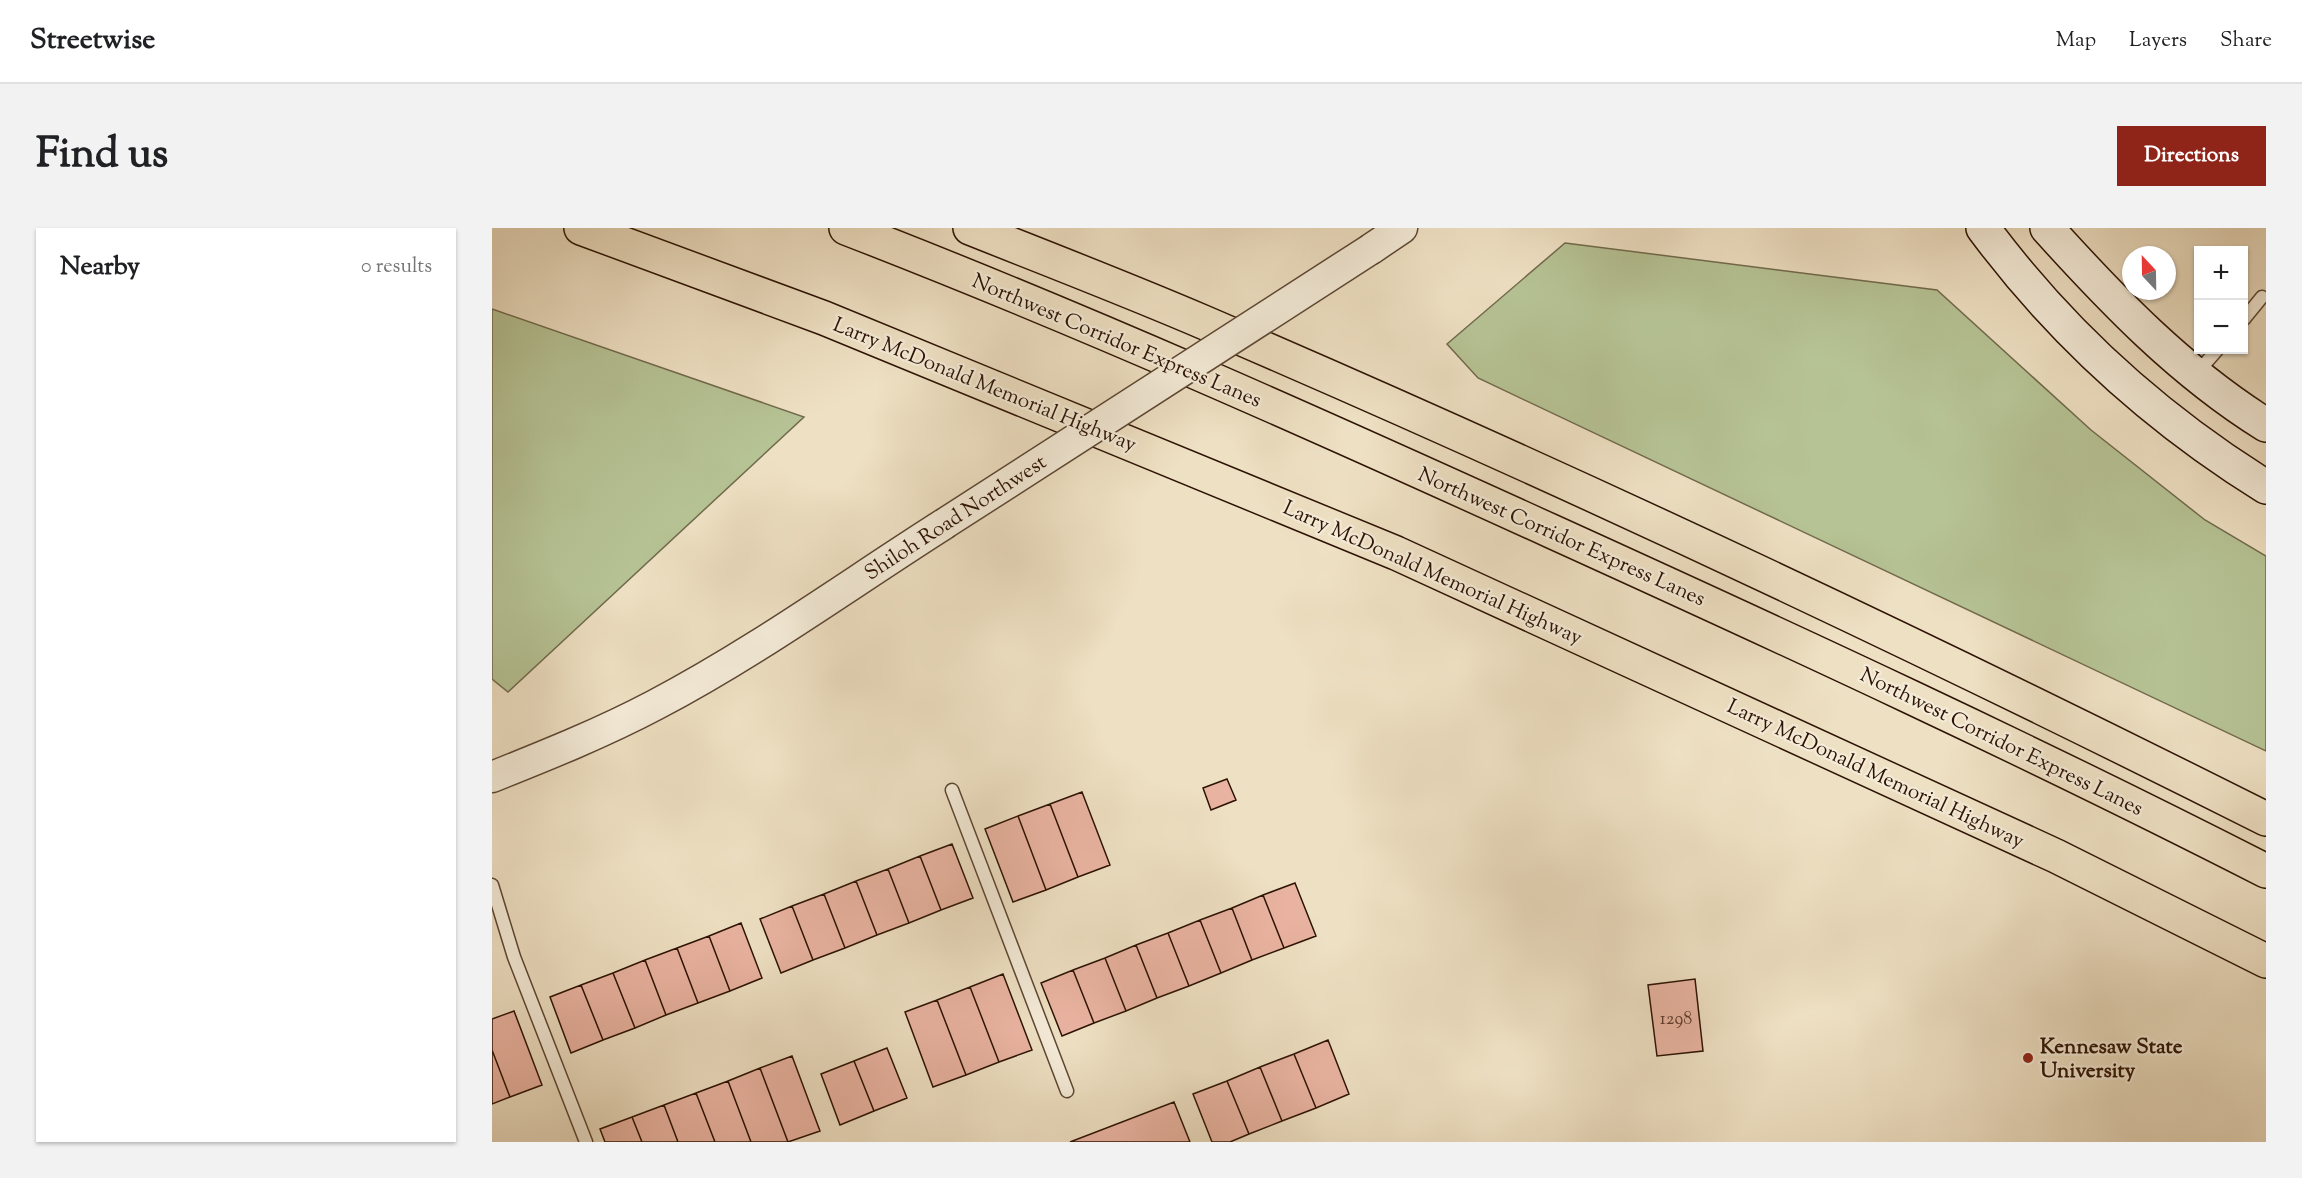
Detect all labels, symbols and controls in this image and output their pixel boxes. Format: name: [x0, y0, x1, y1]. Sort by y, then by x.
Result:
text: Streetwise: [30, 21, 155, 61]
text: Map: [2056, 26, 2096, 56]
text: Layers: [2129, 26, 2187, 56]
text: Share: [2220, 26, 2272, 56]
text: Find us: [36, 126, 168, 186]
button: Directions: [2117, 126, 2266, 186]
north arrow: [2122, 246, 2176, 300]
map controls: [2194, 246, 2248, 354]
button: +: [2194, 246, 2248, 300]
text: Nearby: [60, 249, 140, 286]
text: 0 results: [361, 253, 432, 282]
street label: Northwest Corridor Express Lanes: [967, 267, 1266, 417]
button: −: [2194, 300, 2248, 354]
street label: Larry McDonald Memorial Highway: [828, 311, 1141, 461]
street label: Shiloh Road Northwest: [859, 448, 1053, 589]
street label: Northwest Corridor Express Lanes: [1413, 461, 1710, 615]
street label: Larry McDonald Memorial Highway: [1278, 494, 1587, 654]
street label: Northwest Corridor Express Lanes: [1854, 661, 2148, 825]
street label: Larry McDonald Memorial Highway: [1722, 693, 2029, 857]
house number: 1298: [1660, 1007, 1692, 1033]
place label: Kennesaw State University: [2040, 1033, 2183, 1087]
marker: Kennesaw State University: [2021, 1051, 2035, 1065]

